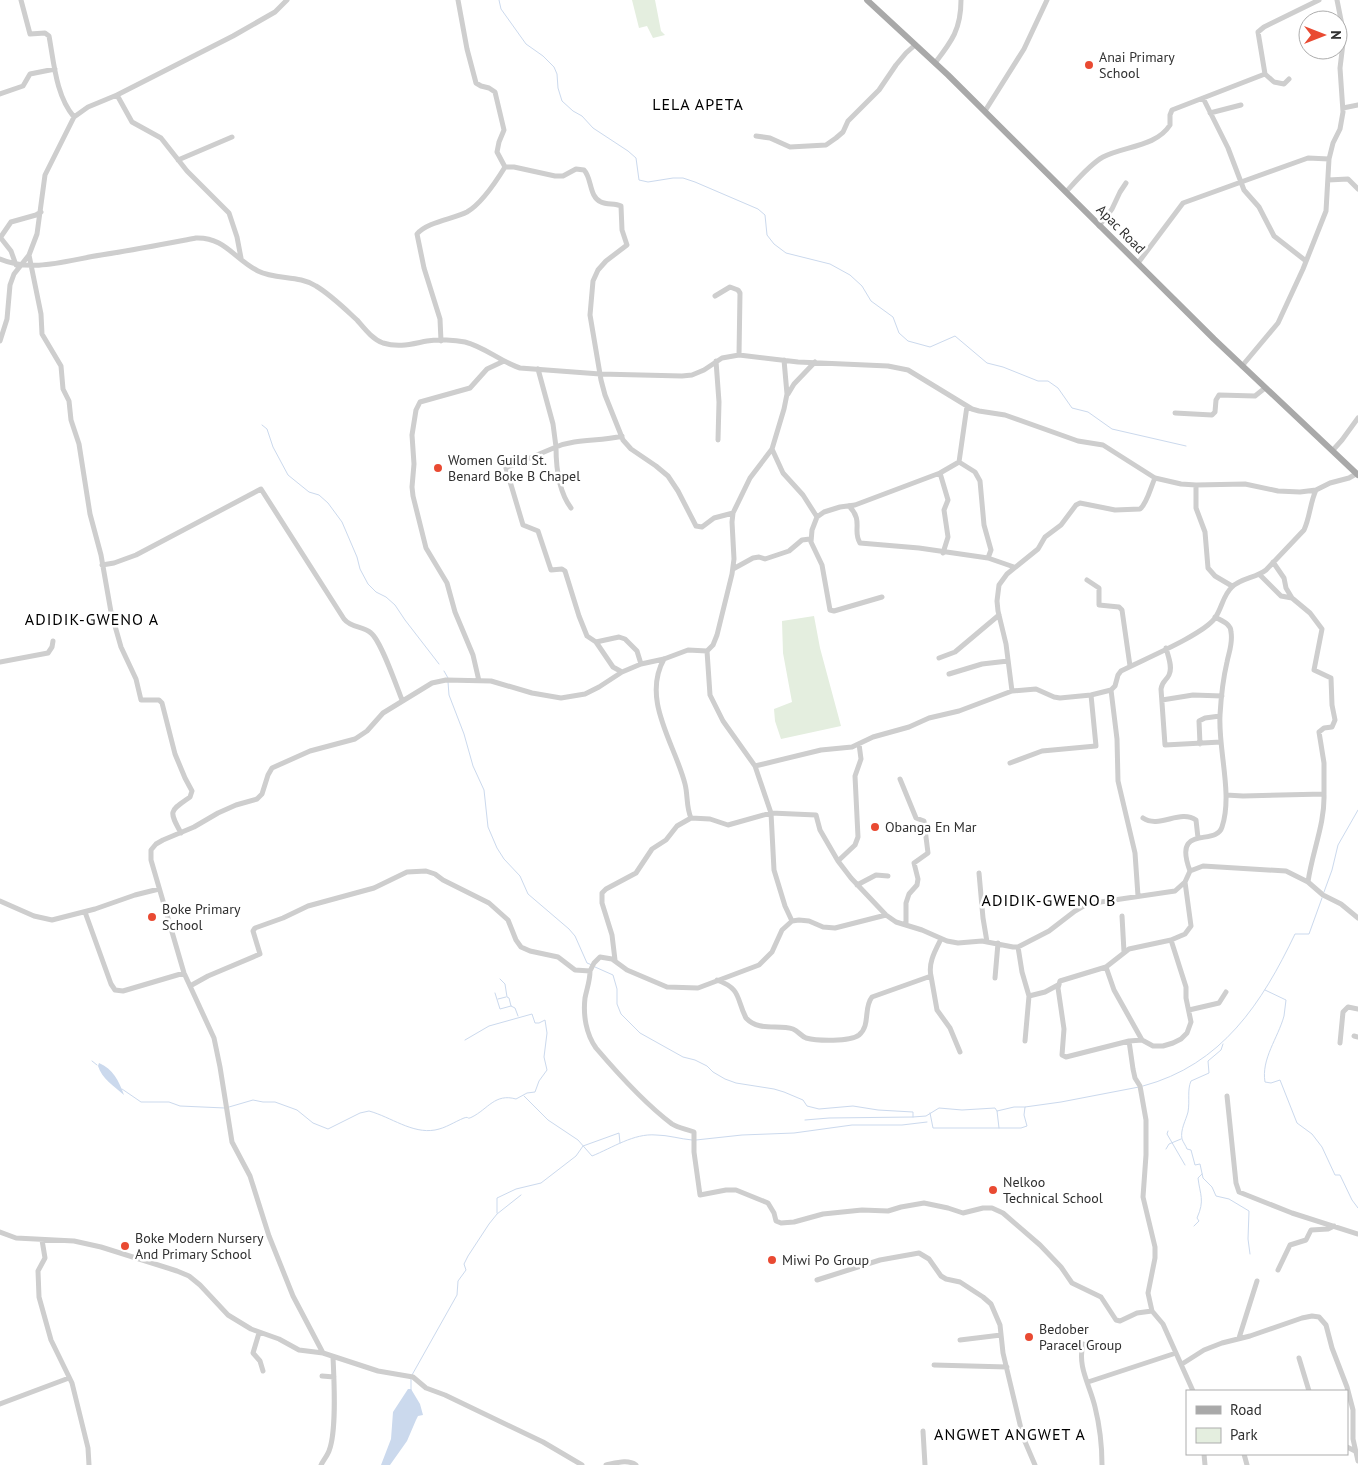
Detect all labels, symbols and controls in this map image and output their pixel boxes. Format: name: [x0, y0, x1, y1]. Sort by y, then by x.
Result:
north arrow: [1298, 10, 1348, 60]
text: N: [1327, 30, 1345, 40]
place label: Anai Primary School: [1099, 48, 1175, 82]
marker: Anai Primary School: [1083, 59, 1095, 71]
district label: LELA APETA: [652, 94, 744, 114]
street label: Apac Road: [1093, 201, 1149, 257]
place label: Women Guild St. Benard Boke B Chapel: [448, 451, 580, 485]
marker: Women Guild St. Benard Boke B Chapel: [432, 462, 444, 474]
district label: ADIDIK-GWENO A: [25, 609, 159, 629]
place label: Obanga En Mar: [885, 818, 977, 836]
marker: Obanga En Mar: [869, 821, 881, 833]
district label: ADIDIK-GWENO B: [982, 890, 1116, 910]
place label: Boke Primary School: [162, 900, 241, 934]
marker: Boke Primary School: [146, 911, 158, 923]
place label: Nelkoo Technical School: [1003, 1173, 1103, 1207]
marker: Nelkoo Technical School: [987, 1184, 999, 1196]
place label: Boke Modern Nursery And Primary School: [135, 1229, 264, 1263]
marker: Boke Modern Nursery And Primary School: [119, 1240, 131, 1252]
place label: Miwi Po Group: [782, 1251, 869, 1269]
marker: Miwi Po Group: [766, 1254, 778, 1266]
place label: Bedober Paracel Group: [1039, 1320, 1122, 1354]
marker: Bedober Paracel Group: [1023, 1331, 1035, 1343]
legend: [1186, 1390, 1348, 1455]
text: Road: [1230, 1400, 1262, 1419]
district label: ANGWET ANGWET A: [934, 1424, 1086, 1444]
text: Park: [1230, 1425, 1258, 1444]

